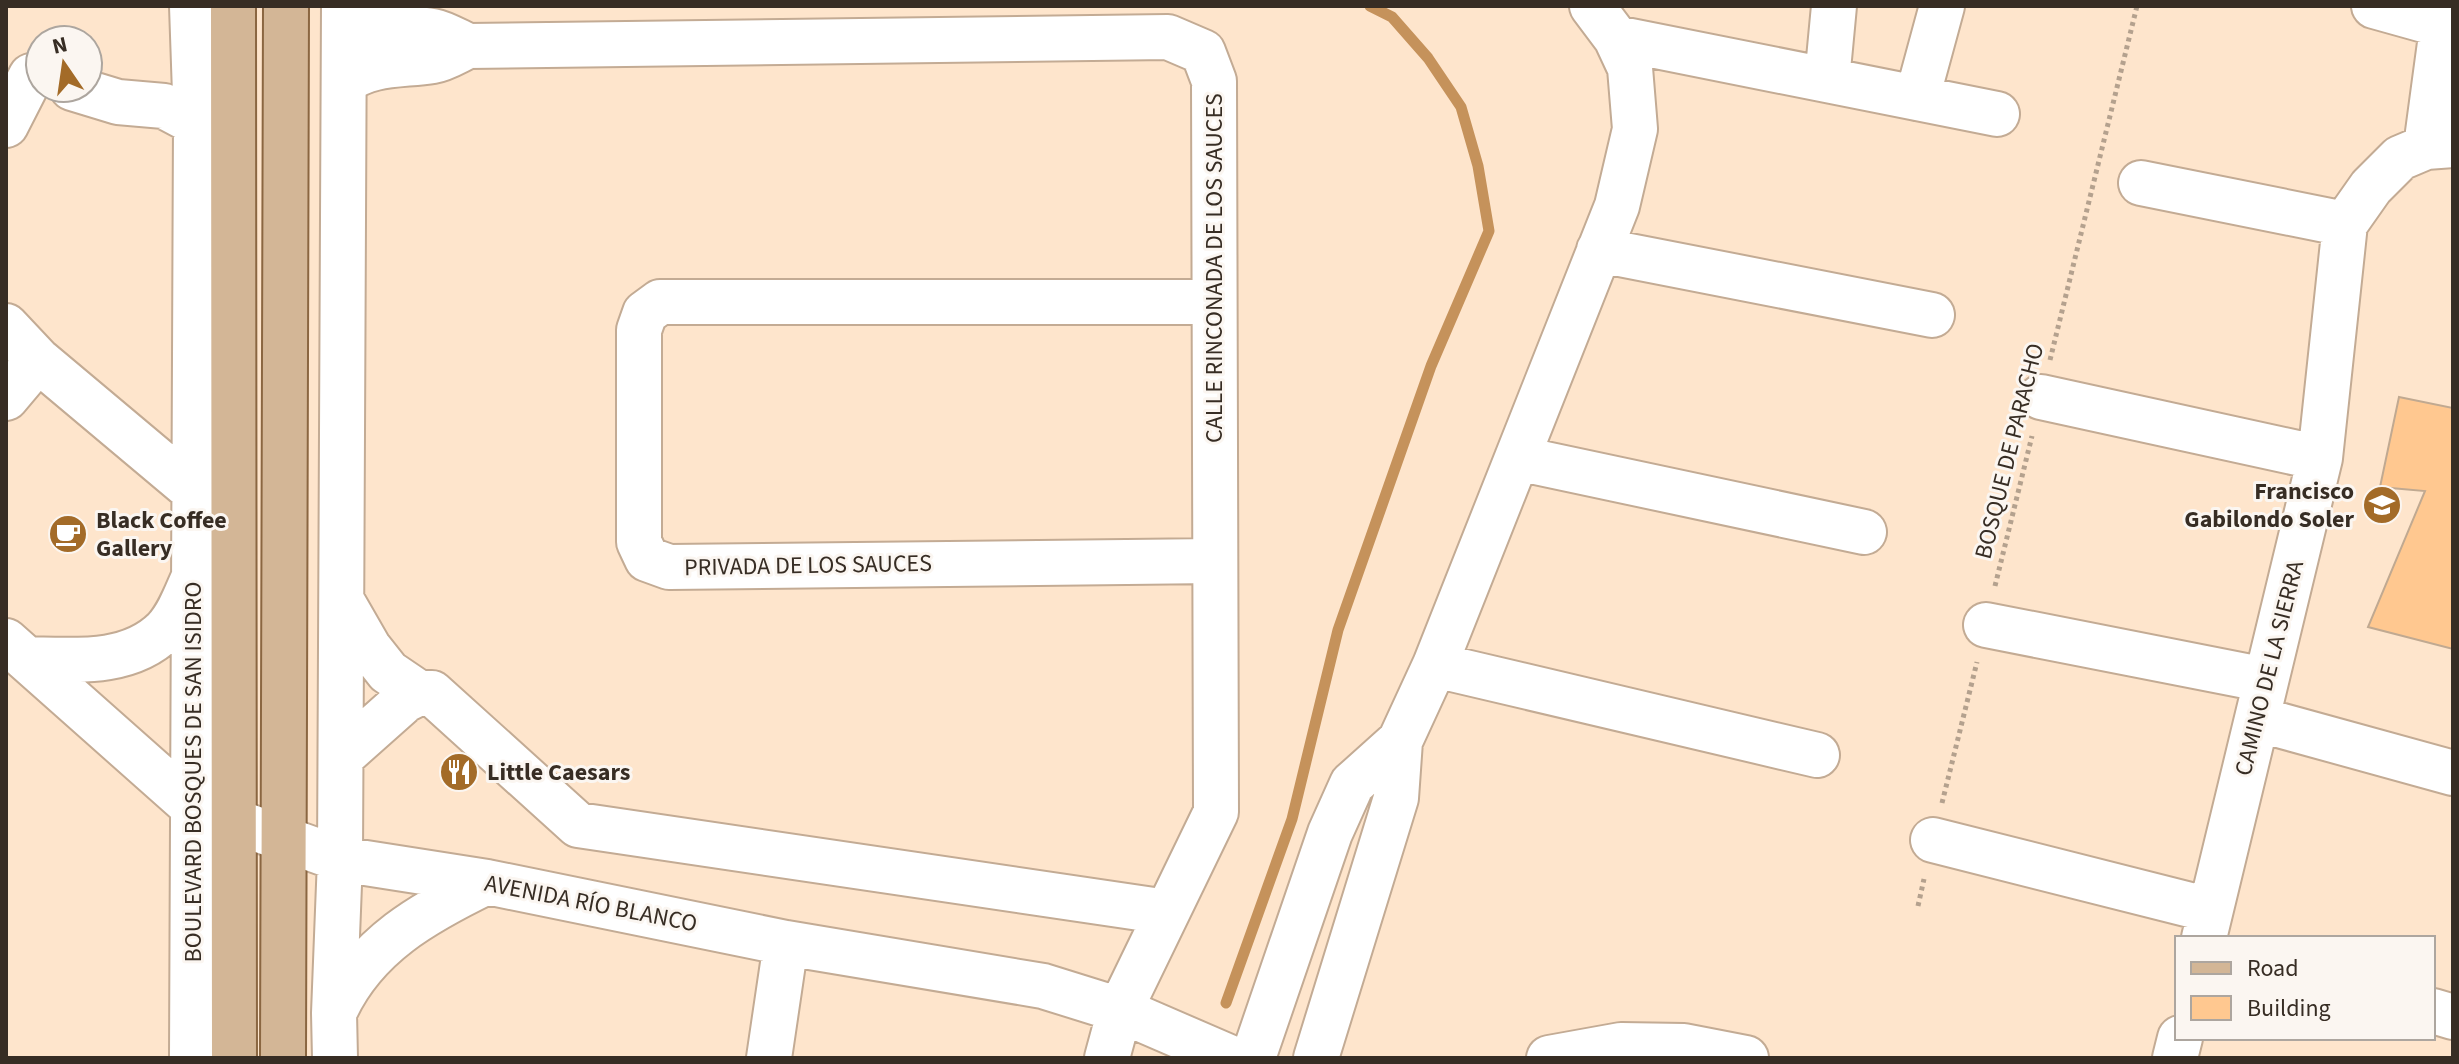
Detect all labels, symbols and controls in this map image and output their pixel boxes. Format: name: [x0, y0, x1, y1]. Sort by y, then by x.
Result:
north arrow: [24, 24, 104, 104]
text: N: [49, 28, 70, 63]
street label: CALLE RINCONADA DE LOS SAUCES: [1197, 93, 1232, 443]
street label: BOSQUE DE PARACHO: [1966, 340, 2053, 563]
place label: Francisco Gabilondo Soler: [2184, 474, 2354, 537]
school or university icon: Francisco Gabilondo Soler: [2361, 484, 2403, 526]
place label: Black Coffee Gallery: [96, 503, 227, 566]
cafe icon: Black Coffee Gallery: [47, 513, 89, 555]
street label: PRIVADA DE LOS SAUCES: [684, 546, 932, 585]
street label: CAMINO DE LA SIERRA: [2226, 557, 2313, 779]
street label: BOULEVARD BOSQUES DE SAN ISIDRO: [176, 582, 211, 962]
restaurant icon: Little Caesars: [438, 751, 480, 793]
place label: Little Caesars: [487, 755, 630, 790]
street label: AVENIDA RÍO BLANCO: [482, 866, 700, 941]
legend: [2175, 936, 2435, 1040]
text: Road: [2247, 951, 2299, 986]
text: Building: [2247, 991, 2331, 1026]

